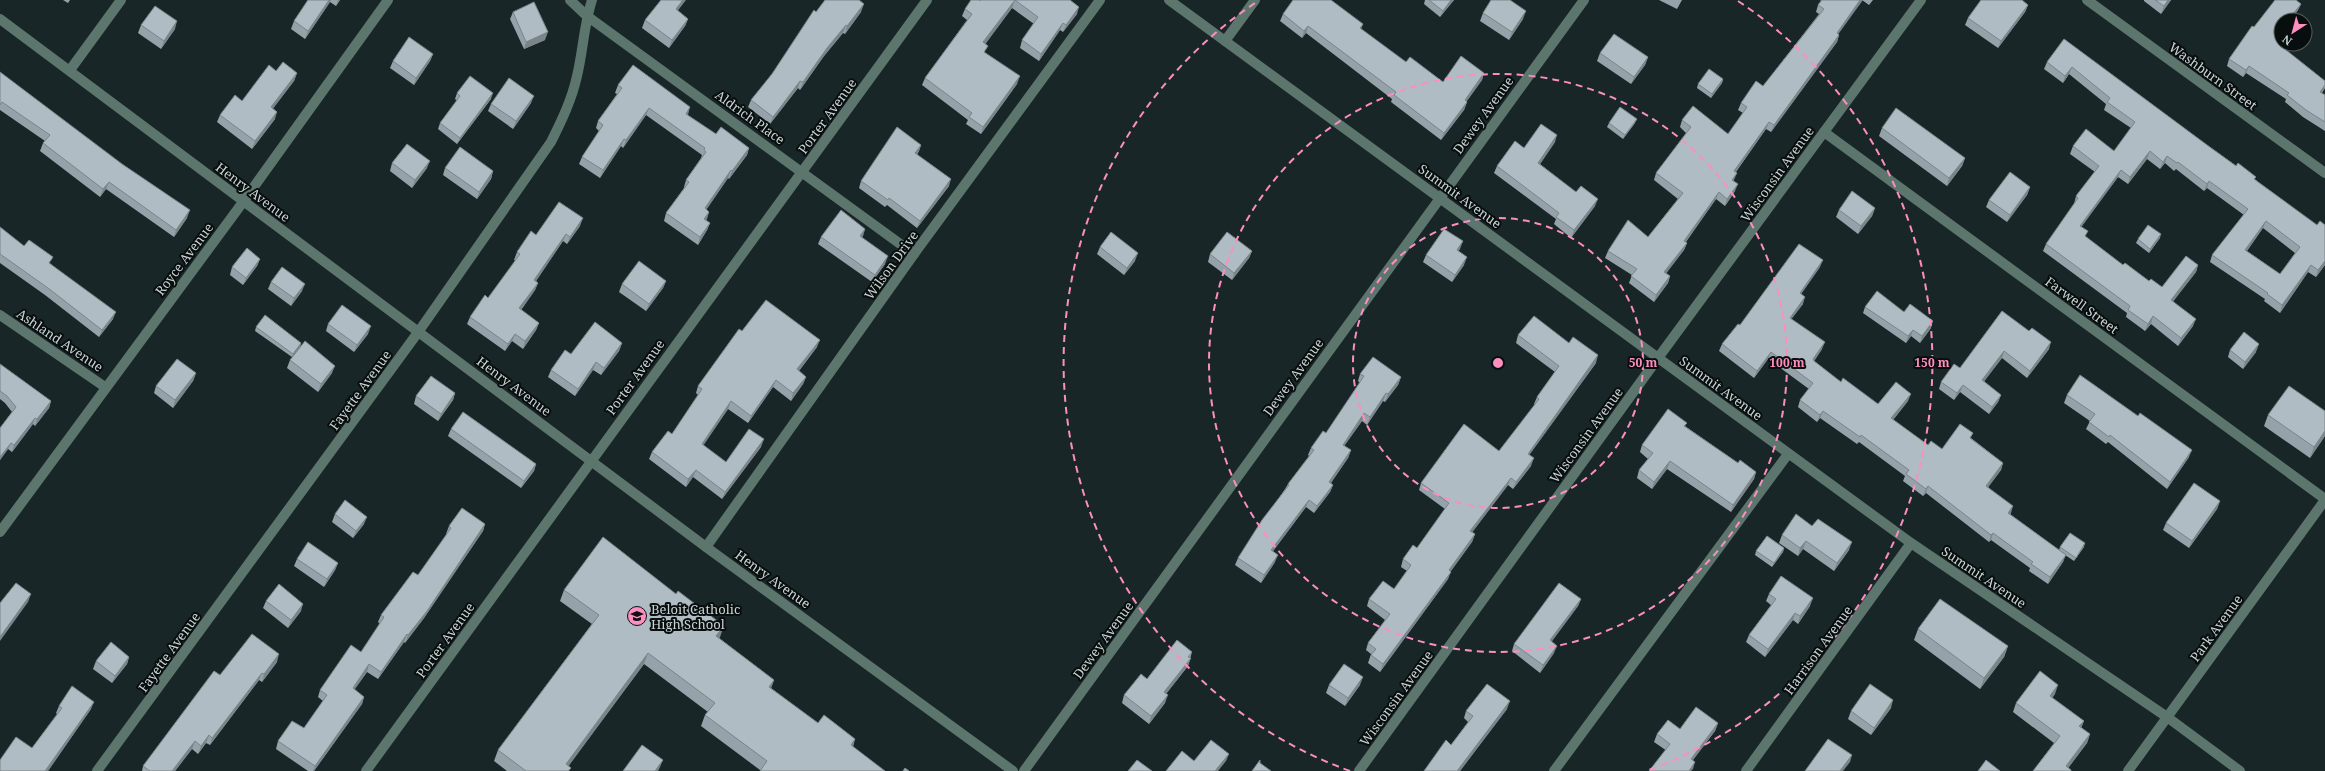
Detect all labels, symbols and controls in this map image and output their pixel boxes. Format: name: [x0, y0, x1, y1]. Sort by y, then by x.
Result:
north arrow: [2273, 12, 2313, 52]
text: N: [2279, 32, 2295, 49]
street label: Washburn Street: [2165, 38, 2261, 114]
street label: Dewey Avenue: [1449, 73, 1517, 157]
street label: Porter Avenue: [794, 75, 860, 157]
street label: Aldrich Place: [712, 86, 789, 148]
street label: Wisconsin Avenue: [1736, 122, 1818, 225]
street label: Henry Avenue: [212, 158, 294, 226]
street label: Summit Avenue: [1415, 160, 1505, 232]
street label: Royce Avenue: [151, 219, 217, 299]
street label: Wilson Drive: [860, 227, 922, 303]
street label: Farwell Street: [2042, 272, 2123, 338]
street label: Ashland Avenue: [13, 304, 107, 376]
street label: Dewey Avenue: [1259, 335, 1327, 419]
street label: Porter Avenue: [602, 336, 668, 418]
street label: Fayette Avenue: [325, 346, 395, 434]
street label: Henry Avenue: [473, 352, 555, 420]
street label: Summit Avenue: [1676, 352, 1766, 424]
text: 50 m: [1629, 354, 1657, 371]
text: 100 m: [1769, 354, 1805, 371]
text: 150 m: [1914, 354, 1950, 371]
centre of rings: [1491, 356, 1505, 370]
street label: Wisconsin Avenue: [1545, 383, 1627, 486]
street label: Summit Avenue: [1938, 542, 2030, 612]
street label: Henry Avenue: [732, 546, 814, 612]
street label: Park Avenue: [2186, 591, 2246, 665]
street label: Dewey Avenue: [1069, 598, 1137, 682]
street label: Porter Avenue: [412, 599, 478, 681]
place label: Beloit Catholic High School: [651, 600, 740, 633]
street label: Harrison Avenue: [1780, 602, 1856, 698]
school or university icon: Beloit Catholic High School: [626, 605, 648, 627]
street label: Fayette Avenue: [134, 608, 204, 696]
street label: Wisconsin Avenue: [1355, 646, 1437, 749]

